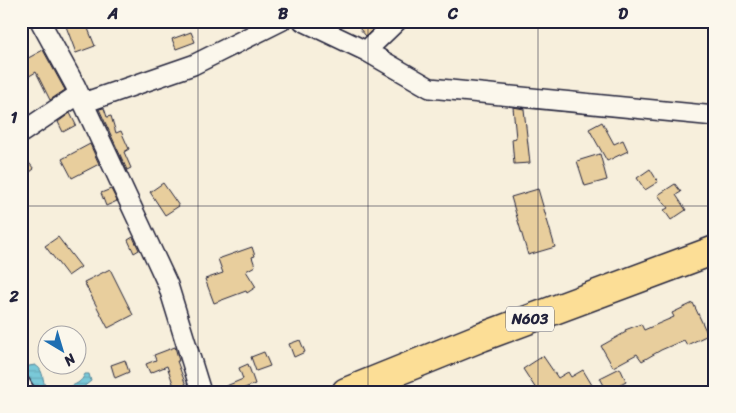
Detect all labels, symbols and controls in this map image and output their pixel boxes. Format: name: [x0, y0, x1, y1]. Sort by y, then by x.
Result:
text: A: [107, 0, 118, 28]
text: B: [278, 0, 289, 28]
text: C: [447, 0, 459, 28]
text: D: [618, 0, 628, 28]
text: 1: [11, 103, 18, 132]
text: 2: [8, 282, 19, 311]
road number: N603: [506, 306, 554, 332]
north arrow: [38, 326, 88, 376]
text: N: [58, 346, 82, 373]

